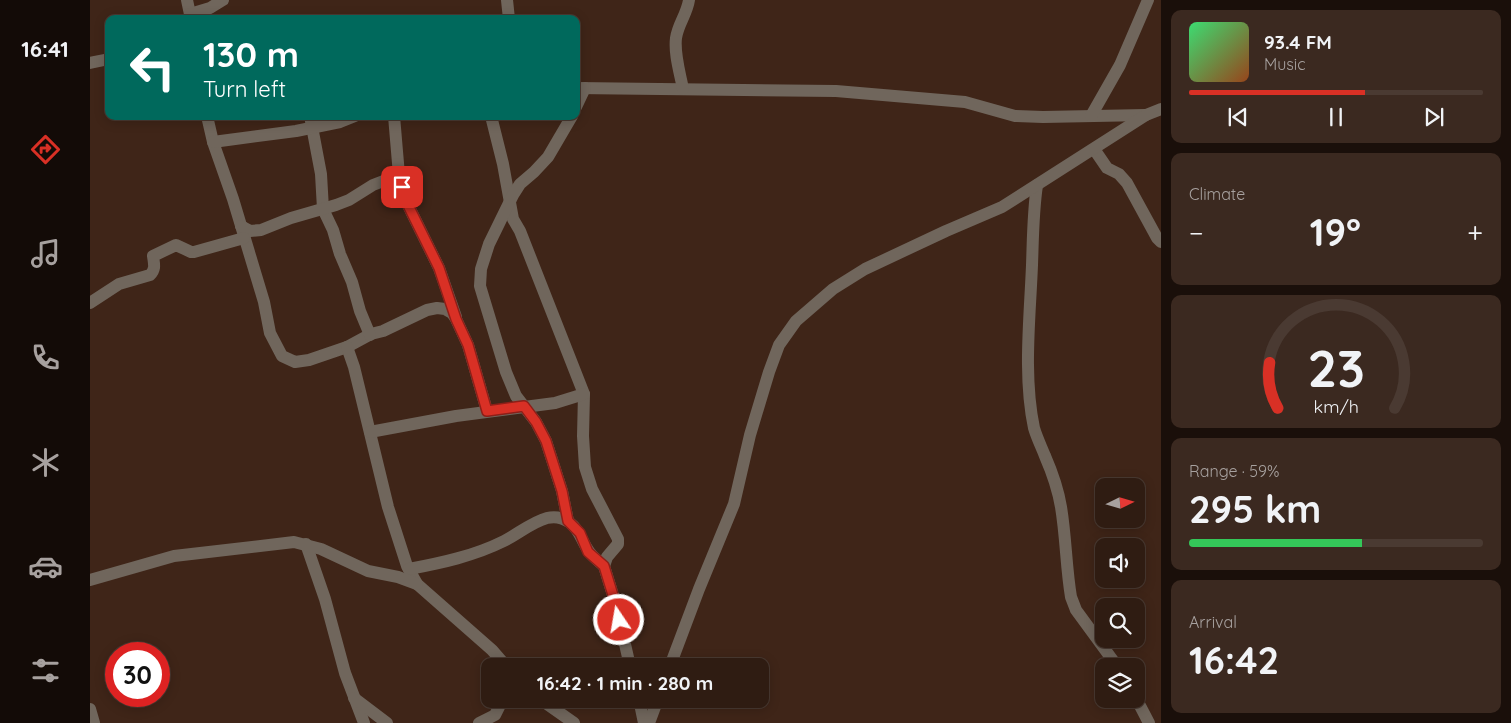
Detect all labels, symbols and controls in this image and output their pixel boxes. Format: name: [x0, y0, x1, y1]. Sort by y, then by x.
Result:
text: 93.4 FM: [1264, 30, 1332, 54]
text: 130 m: [203, 32, 299, 76]
text: 16:41: [21, 35, 69, 63]
icon: left: [120, 35, 185, 100]
text: Music: [1264, 54, 1306, 74]
text: Turn left: [203, 75, 286, 103]
icon: previous: [1224, 103, 1252, 131]
icon: pause: [1322, 103, 1350, 131]
icon: next: [1420, 103, 1448, 131]
icon: directions: [28, 132, 63, 167]
pin: [381, 166, 423, 208]
icon: arrive: [388, 173, 416, 201]
text: Climate: [1189, 184, 1245, 204]
text: 19°: [1310, 208, 1361, 256]
text: −: [1189, 215, 1204, 250]
text: +: [1467, 215, 1483, 250]
icon: music: [28, 236, 63, 271]
text: 23: [1307, 335, 1365, 400]
icon: phone: [28, 340, 63, 375]
text: km/h: [1313, 395, 1359, 417]
icon: climate: [28, 445, 63, 480]
text: Range · 59%: [1189, 461, 1279, 481]
north arrow: [1095, 478, 1145, 528]
map controls: [1095, 478, 1145, 708]
text: 295 km: [1189, 485, 1321, 533]
button: sound: [1095, 538, 1145, 588]
icon: car: [28, 549, 63, 584]
position arrow: [592, 593, 644, 645]
button: search: [1095, 598, 1145, 648]
text: Arrival: [1189, 612, 1237, 632]
text: 16:42: [1189, 636, 1279, 684]
speed limit sign: 30: [105, 642, 170, 707]
icon: filters: [28, 653, 63, 688]
button: layers: [1095, 658, 1145, 708]
text: 16:42 · 1 min · 280 m: [537, 671, 713, 695]

